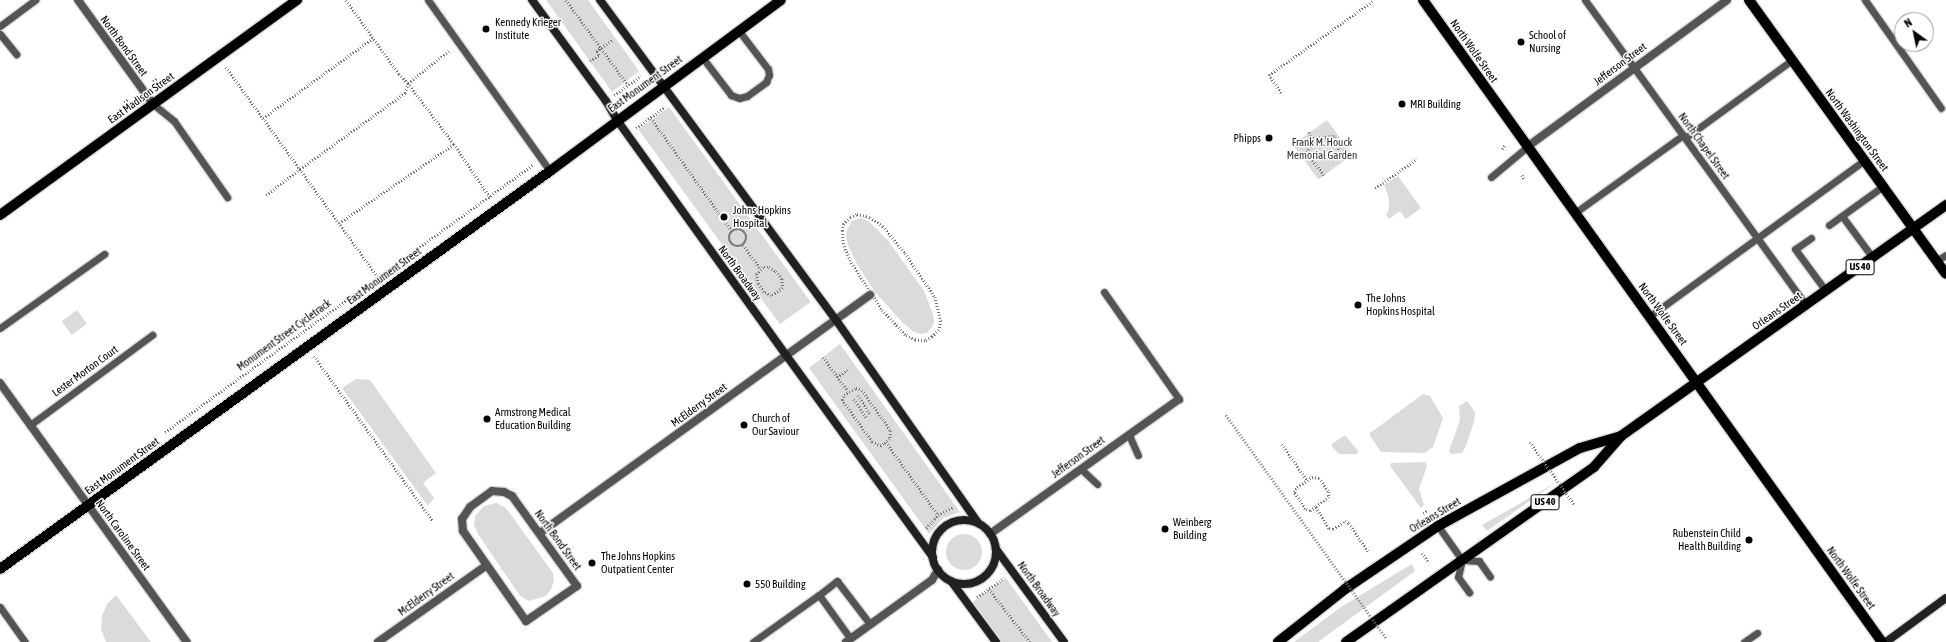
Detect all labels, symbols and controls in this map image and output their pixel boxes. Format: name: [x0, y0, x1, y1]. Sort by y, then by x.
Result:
north arrow: [1894, 12, 1934, 52]
street label: North Bond Street: [98, 13, 150, 79]
place label: Kennedy Krieger Institute: [495, 16, 561, 42]
text: N: [1902, 16, 1914, 30]
street label: North Wolfe Street: [1447, 17, 1501, 85]
marker: Kennedy Krieger Institute: [480, 23, 492, 35]
place label: School of Nursing: [1529, 29, 1566, 55]
marker: School of Nursing: [1516, 37, 1526, 47]
street label: Jefferson Street: [1591, 40, 1649, 88]
street label: East Monument Street: [605, 53, 685, 115]
street label: East Madison Street: [105, 70, 177, 126]
street label: North Washington Street: [1823, 86, 1891, 174]
place label: MRI Building: [1410, 97, 1461, 111]
marker: MRI Building: [1397, 99, 1407, 109]
street label: North Chapel Street: [1675, 110, 1733, 182]
place label: Phipps: [1233, 131, 1261, 145]
marker: Phipps: [1264, 133, 1274, 143]
park label: Frank M. Houck Memorial Garden: [1287, 136, 1357, 162]
place label: Johns Hopkins Hospital: [733, 204, 791, 230]
marker: Johns Hopkins Hospital: [718, 211, 730, 223]
street label: North Broadway: [716, 243, 764, 303]
street label: East Monument Street: [344, 245, 424, 307]
road number: US 40: [1845, 259, 1875, 275]
street label: North Wolfe Street: [1636, 280, 1690, 348]
street label: Orleans Street: [1750, 289, 1804, 333]
place label: The Johns Hopkins Hospital: [1366, 292, 1435, 318]
street label: Monument Street Cycletrack: [234, 296, 334, 374]
marker: The Johns Hopkins Hospital: [1353, 300, 1363, 310]
street label: Lester Morton Court: [49, 343, 121, 399]
street label: McElderry Street: [669, 380, 729, 430]
place label: Armstrong Medical Education Building: [495, 406, 571, 432]
place label: Church of Our Saviour: [752, 412, 799, 438]
marker: Armstrong Medical Education Building: [482, 414, 492, 424]
marker: Church of Our Saviour: [739, 420, 749, 430]
street label: Jefferson Street: [1049, 433, 1107, 481]
street label: East Monument Street: [82, 435, 162, 497]
road number: US 40: [1530, 494, 1560, 510]
street label: Orleans Street: [1407, 495, 1463, 535]
street label: North Caroline Street: [93, 497, 153, 573]
street label: North Bond Street: [532, 507, 584, 573]
place label: Weinberg Building: [1173, 516, 1211, 542]
marker: Weinberg Building: [1160, 524, 1170, 534]
place label: Rubenstein Child Health Building: [1673, 527, 1741, 553]
marker: Rubenstein Child Health Building: [1744, 535, 1754, 545]
street label: North Wolfe Street: [1824, 544, 1878, 612]
place label: The Johns Hopkins Outpatient Center: [601, 550, 675, 576]
marker: The Johns Hopkins Outpatient Center: [586, 557, 598, 569]
street label: North Broadway: [1015, 559, 1063, 619]
street label: McElderry Street: [396, 569, 456, 619]
place label: 550 Building: [755, 577, 806, 591]
marker: 550 Building: [742, 579, 752, 589]

